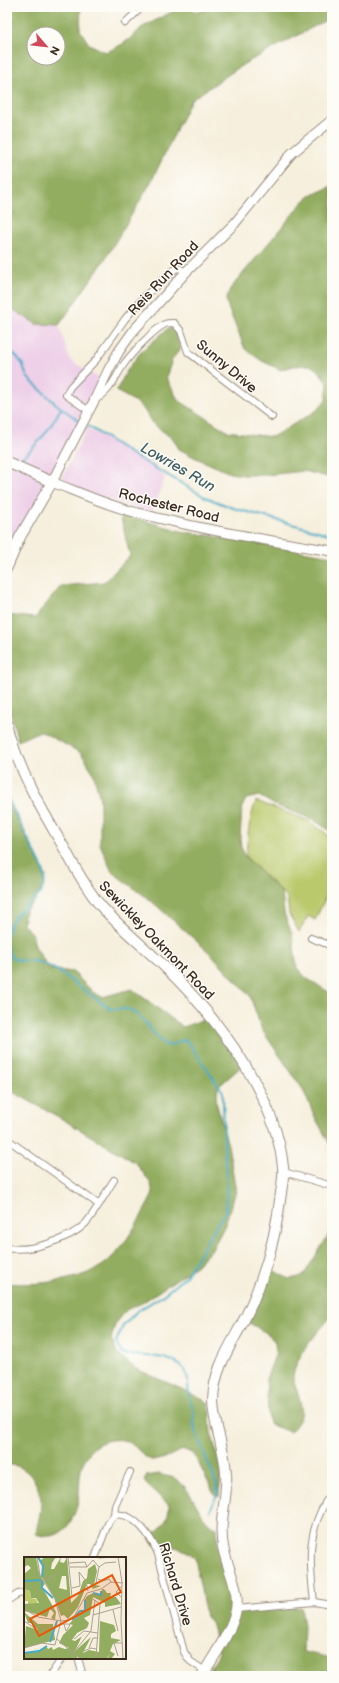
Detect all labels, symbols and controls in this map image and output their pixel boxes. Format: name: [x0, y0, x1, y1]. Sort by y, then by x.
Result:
north arrow: [26, 26, 66, 66]
text: N: [47, 44, 62, 57]
street label: Reis Run Road: [125, 238, 202, 319]
street label: Sunny Drive: [193, 336, 261, 397]
water label: Lowries Run: [137, 438, 218, 496]
street label: Rochester Road: [117, 485, 221, 526]
street label: Sewickley Oakmont Road: [95, 877, 218, 1003]
street label: Richard Drive: [155, 1541, 196, 1628]
inset map: [24, 1557, 126, 1659]

